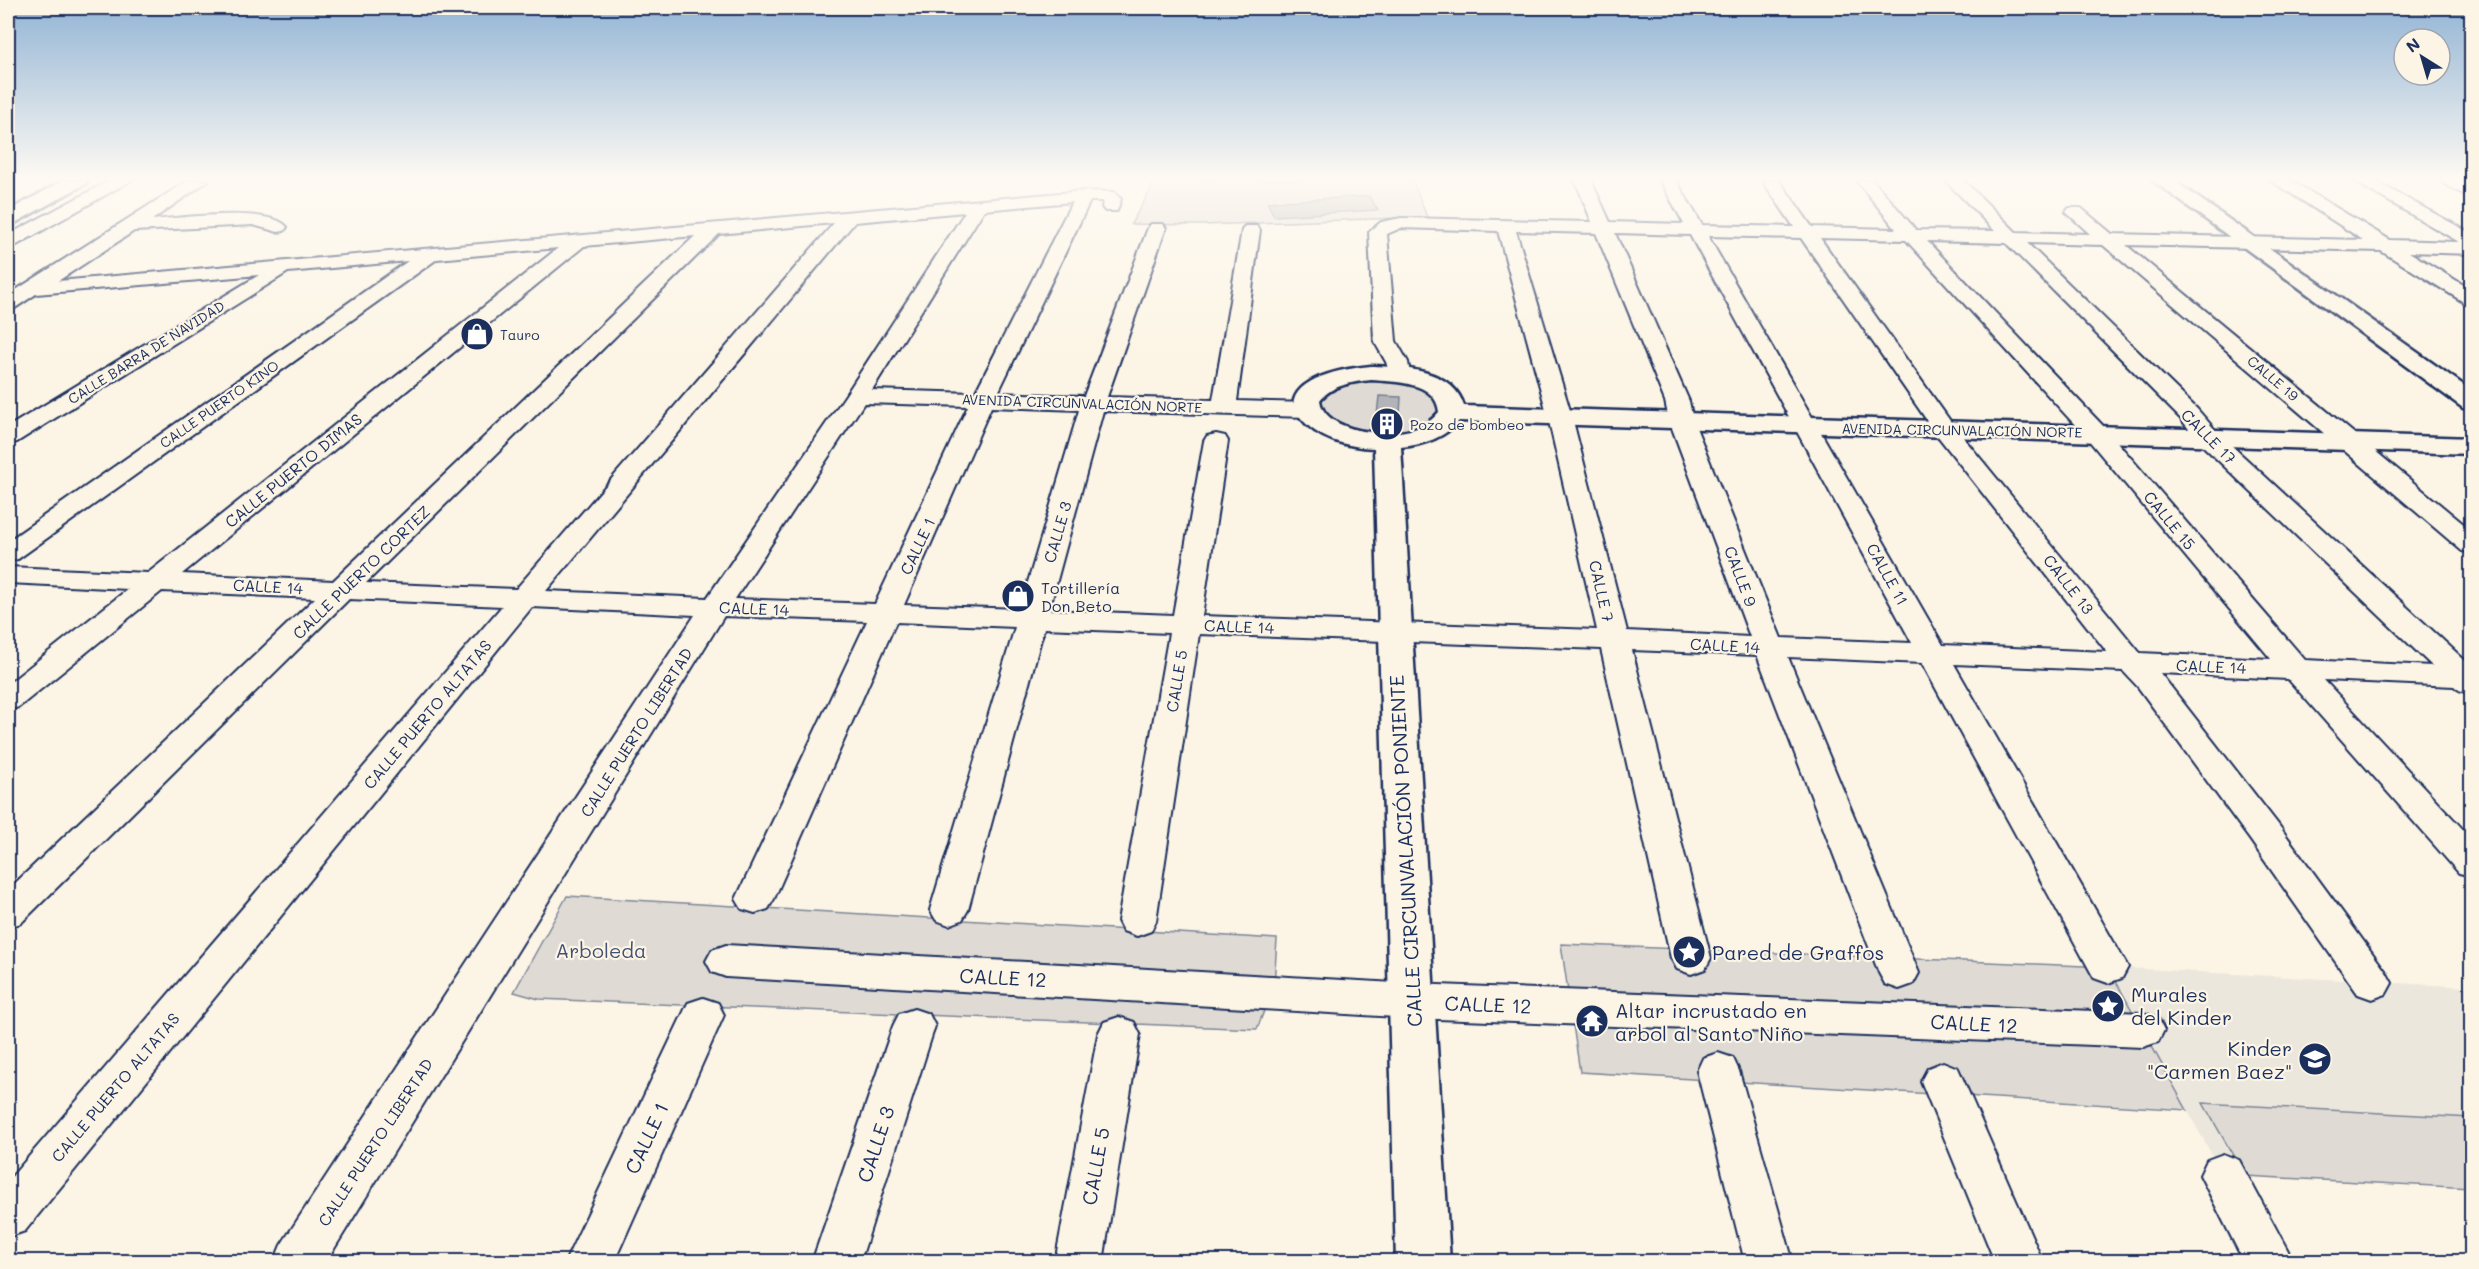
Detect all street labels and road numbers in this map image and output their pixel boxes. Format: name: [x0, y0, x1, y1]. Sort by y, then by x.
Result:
street label: CALLE BARRA DE NAVIDAD: [64, 296, 228, 408]
street label: CALLE 19: [2243, 351, 2303, 405]
street label: CALLE PUERTO KINO: [156, 356, 282, 452]
street label: AVENIDA CIRCUNVALACIÓN NORTE: [961, 389, 1203, 417]
street label: CALLE 17: [2177, 404, 2241, 468]
street label: CALLE PUERTO DIMAS: [220, 408, 366, 532]
street label: AVENIDA CIRCUNVALACIÓN NORTE: [1842, 418, 2082, 442]
street label: CALLE 15: [2139, 486, 2201, 554]
street label: CALLE 3: [1038, 499, 1076, 565]
street label: CALLE PUERTO CORTEZ: [288, 501, 434, 643]
street label: CALLE 1: [895, 514, 939, 578]
street label: CALLE 11: [1862, 539, 1914, 609]
street label: CALLE 9: [1720, 543, 1762, 609]
street label: CALLE 13: [2039, 550, 2099, 618]
street label: CALLE 7: [1585, 558, 1619, 624]
street label: CALLE 14: [232, 574, 304, 598]
street label: CALLE 14: [719, 596, 790, 620]
street label: CALLE 14: [1204, 614, 1275, 638]
street label: CALLE 14: [1689, 633, 1761, 657]
street label: CALLE PUERTO ALTATAS: [358, 635, 496, 793]
street label: CALLE PUERTO LIBERTAD: [575, 643, 697, 821]
street label: CALLE 5: [1161, 648, 1191, 714]
street label: CALLE 14: [2176, 654, 2247, 678]
street label: CALLE CIRCUNVALACIÓN PONIENTE: [1383, 674, 1427, 1028]
street label: CALLE 12: [959, 962, 1047, 992]
street label: CALLE 12: [1444, 989, 1532, 1019]
street label: CALLE PUERTO ALTATAS: [46, 1008, 184, 1166]
street label: CALLE 12: [1930, 1008, 2018, 1038]
street label: CALLE PUERTO LIBERTAD: [313, 1054, 437, 1230]
street label: CALLE 1: [618, 1098, 674, 1178]
street label: CALLE 3: [850, 1103, 900, 1185]
street label: CALLE 5: [1075, 1125, 1115, 1207]

